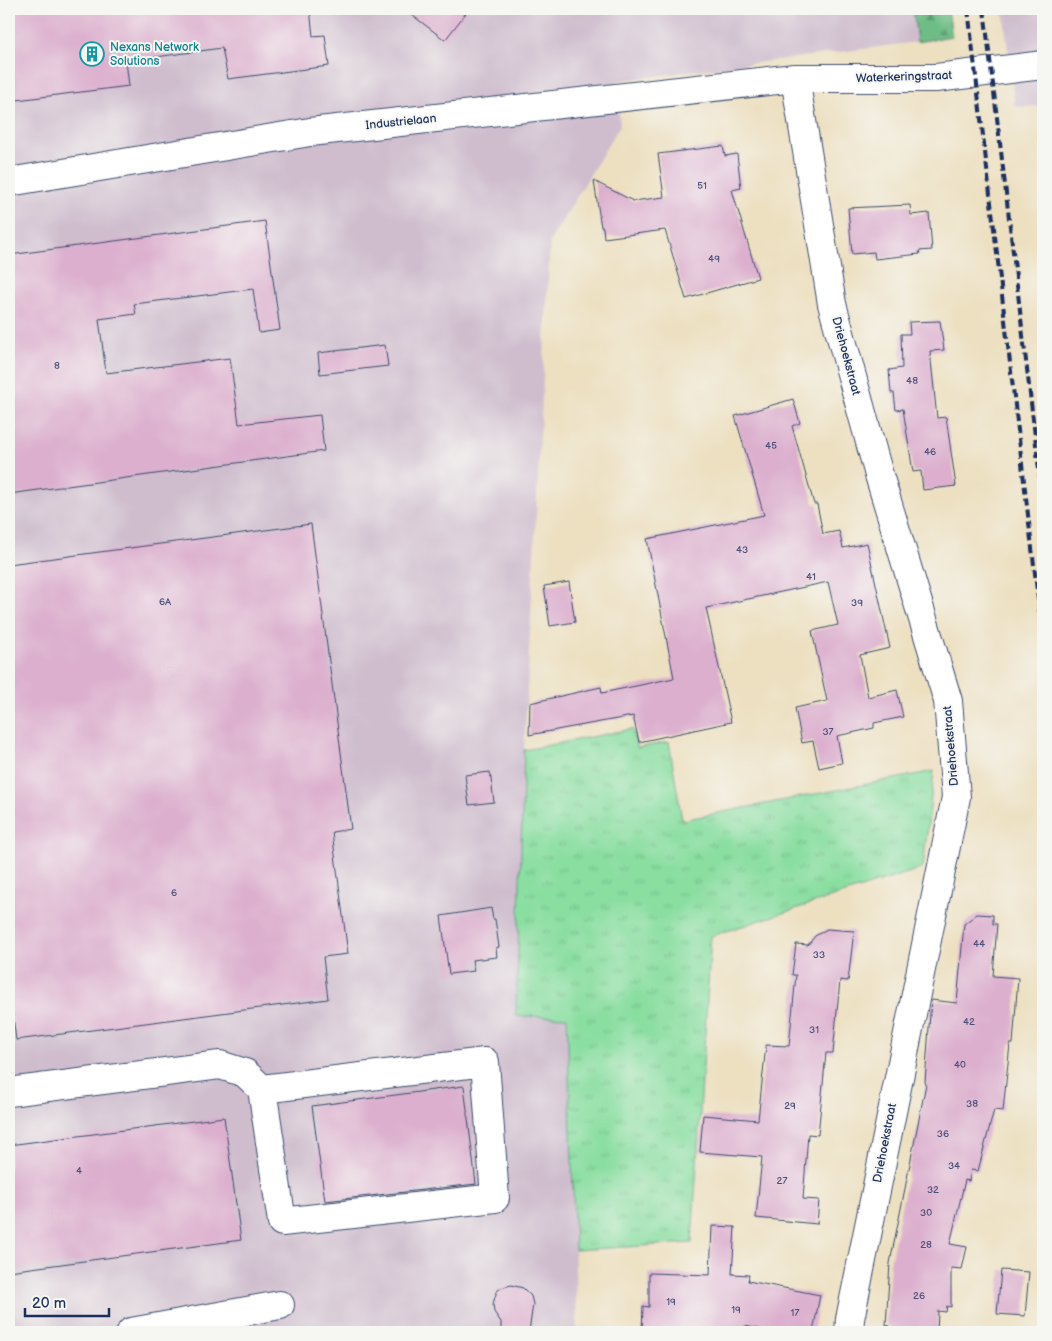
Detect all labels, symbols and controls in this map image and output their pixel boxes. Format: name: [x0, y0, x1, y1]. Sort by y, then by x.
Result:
place label: Nexans Network Solutions: [110, 40, 199, 69]
building icon: Nexans Network Solutions: [79, 41, 105, 67]
street label: Waterkeringstraat: [856, 68, 953, 86]
street label: Industrielaan: [365, 111, 437, 133]
house number: 51: [697, 180, 707, 192]
house number: 49: [708, 253, 720, 265]
street label: Driehoekstraat: [828, 315, 864, 397]
house number: 8: [54, 360, 60, 372]
house number: 48: [906, 375, 918, 387]
house number: 45: [765, 440, 777, 452]
house number: 46: [924, 446, 936, 458]
house number: 43: [736, 544, 748, 556]
house number: 41: [806, 571, 816, 583]
house number: 6A: [159, 596, 172, 608]
house number: 39: [851, 597, 863, 609]
street label: Driehoekstraat: [940, 705, 962, 787]
house number: 37: [822, 726, 834, 738]
house number: 6: [171, 887, 177, 899]
house number: 44: [973, 938, 985, 950]
house number: 33: [813, 949, 825, 961]
house number: 42: [963, 1016, 975, 1028]
house number: 31: [809, 1024, 819, 1036]
house number: 40: [954, 1059, 966, 1071]
house number: 38: [966, 1098, 978, 1110]
house number: 29: [784, 1100, 796, 1112]
street label: Driehoekstraat: [870, 1102, 900, 1184]
house number: 36: [937, 1128, 949, 1140]
house number: 34: [948, 1160, 960, 1172]
house number: 4: [76, 1165, 82, 1177]
house number: 27: [777, 1175, 787, 1187]
house number: 32: [927, 1184, 939, 1196]
house number: 30: [920, 1207, 932, 1219]
house number: 28: [920, 1239, 932, 1251]
scale bar: [25, 1286, 109, 1318]
house number: 26: [913, 1290, 925, 1302]
text: 20 m: [32, 1294, 66, 1313]
house number: 19: [666, 1296, 676, 1308]
house number: 19: [731, 1304, 741, 1316]
house number: 17: [791, 1307, 799, 1319]

